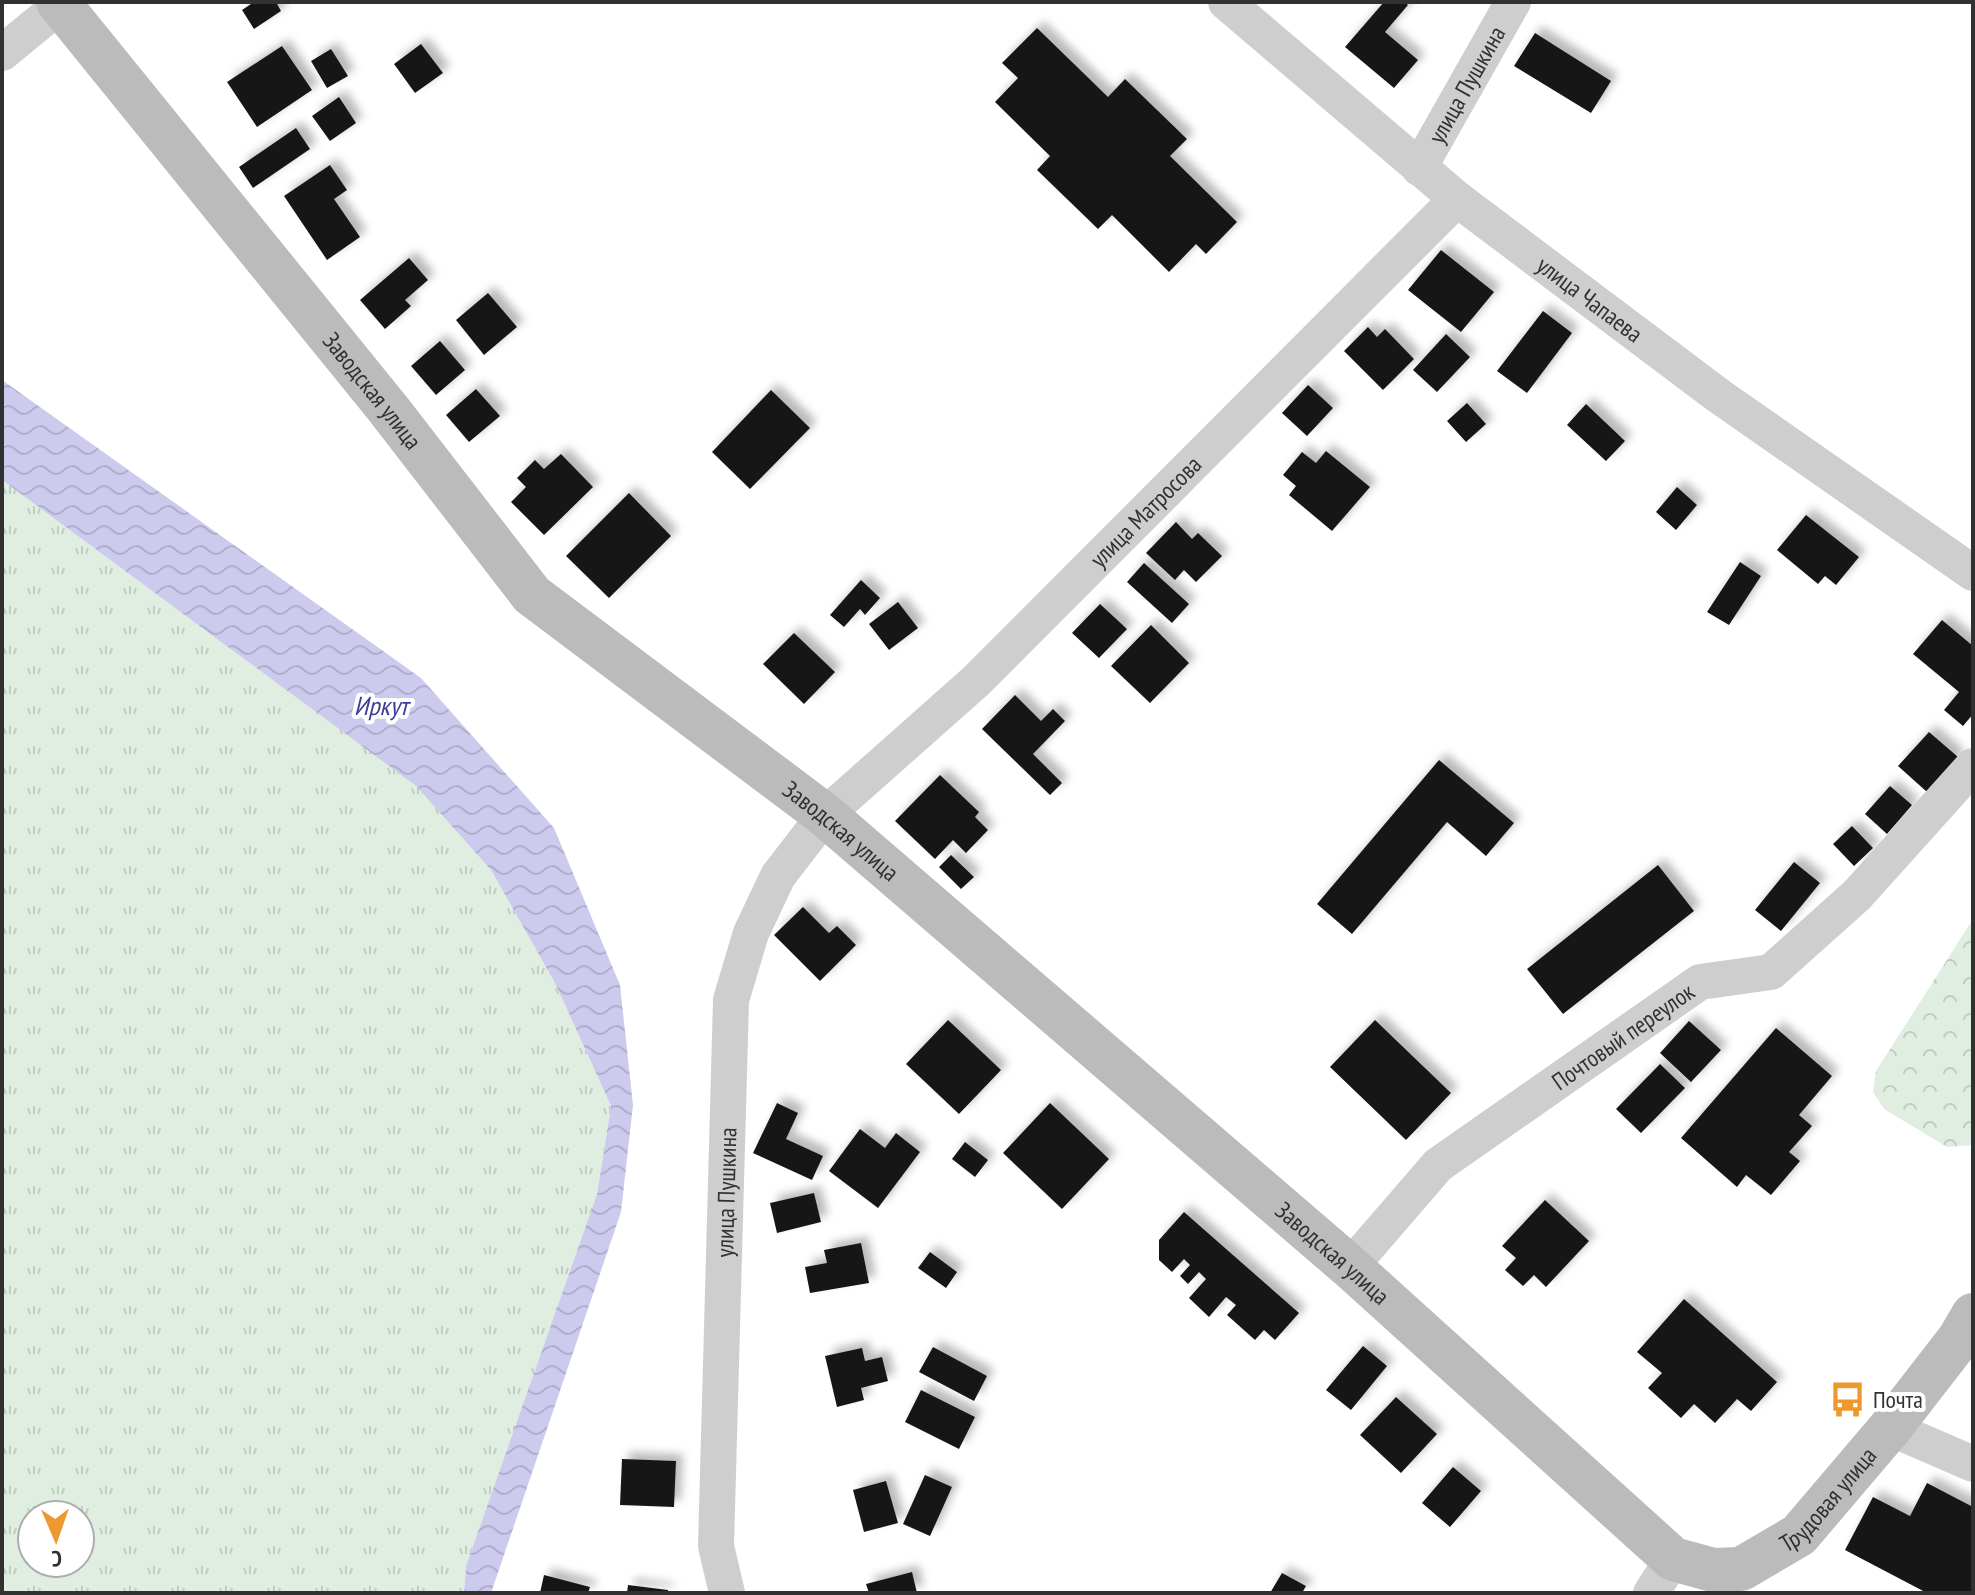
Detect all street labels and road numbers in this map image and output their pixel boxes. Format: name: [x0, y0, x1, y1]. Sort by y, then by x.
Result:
street label: улица Пушкина: [1421, 20, 1512, 149]
street label: улица Чапаева: [1531, 249, 1649, 349]
street label: Заводская улица: [316, 326, 429, 455]
street label: улица Матросова: [1083, 449, 1208, 574]
street label: Заводская улица: [777, 774, 906, 888]
street label: Почтовый переулок: [1545, 975, 1701, 1097]
street label: улица Пушкина: [708, 1127, 743, 1258]
street label: Заводская улица: [1269, 1194, 1396, 1311]
street label: Трудовая улица: [1774, 1440, 1883, 1559]

